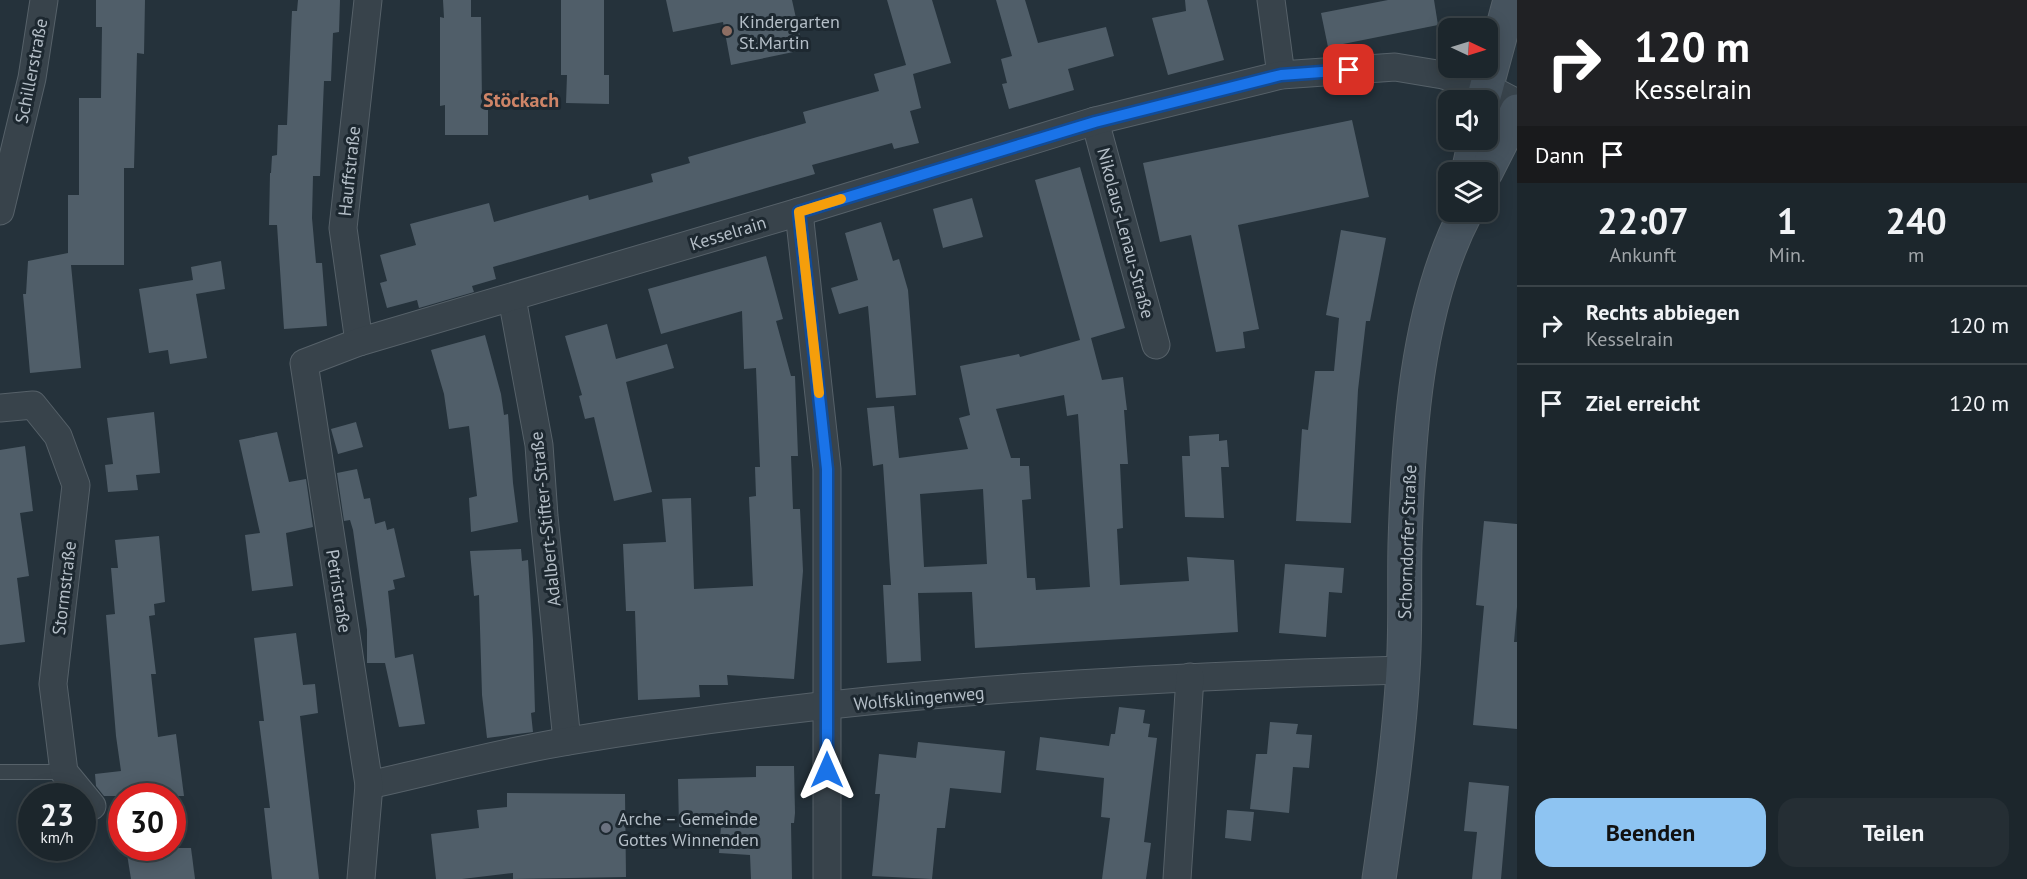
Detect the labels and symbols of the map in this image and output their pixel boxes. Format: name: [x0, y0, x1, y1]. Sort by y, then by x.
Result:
place label: Kindergarten St.Martin: [739, 10, 840, 54]
street label: Schillerstraße: [10, 16, 52, 126]
north arrow: [1438, 18, 1498, 78]
marker: Kindergarten St.Martin: [720, 24, 734, 38]
pin: [1323, 44, 1374, 95]
district label: Stöckach: [483, 87, 559, 113]
street label: Hauffstraße: [333, 125, 365, 217]
street label: Nikolaus-Lenau-Straße: [1092, 145, 1160, 321]
street label: Kesselrain: [687, 211, 769, 255]
street label: Adalbert-Stifter-Straße: [524, 430, 566, 608]
street label: Schorndorfer Straße: [1393, 464, 1421, 620]
street label: Stormstraße: [47, 540, 81, 636]
street label: Petristraße: [321, 548, 357, 634]
street label: Wolfsklingenweg: [853, 681, 985, 715]
position arrow: [795, 738, 859, 802]
speed limit sign: 30: [108, 783, 186, 861]
place label: Arche – Gemeinde Gottes Winnenden: [618, 807, 759, 851]
marker: Arche – Gemeinde Gottes Winnenden: [599, 821, 613, 835]

